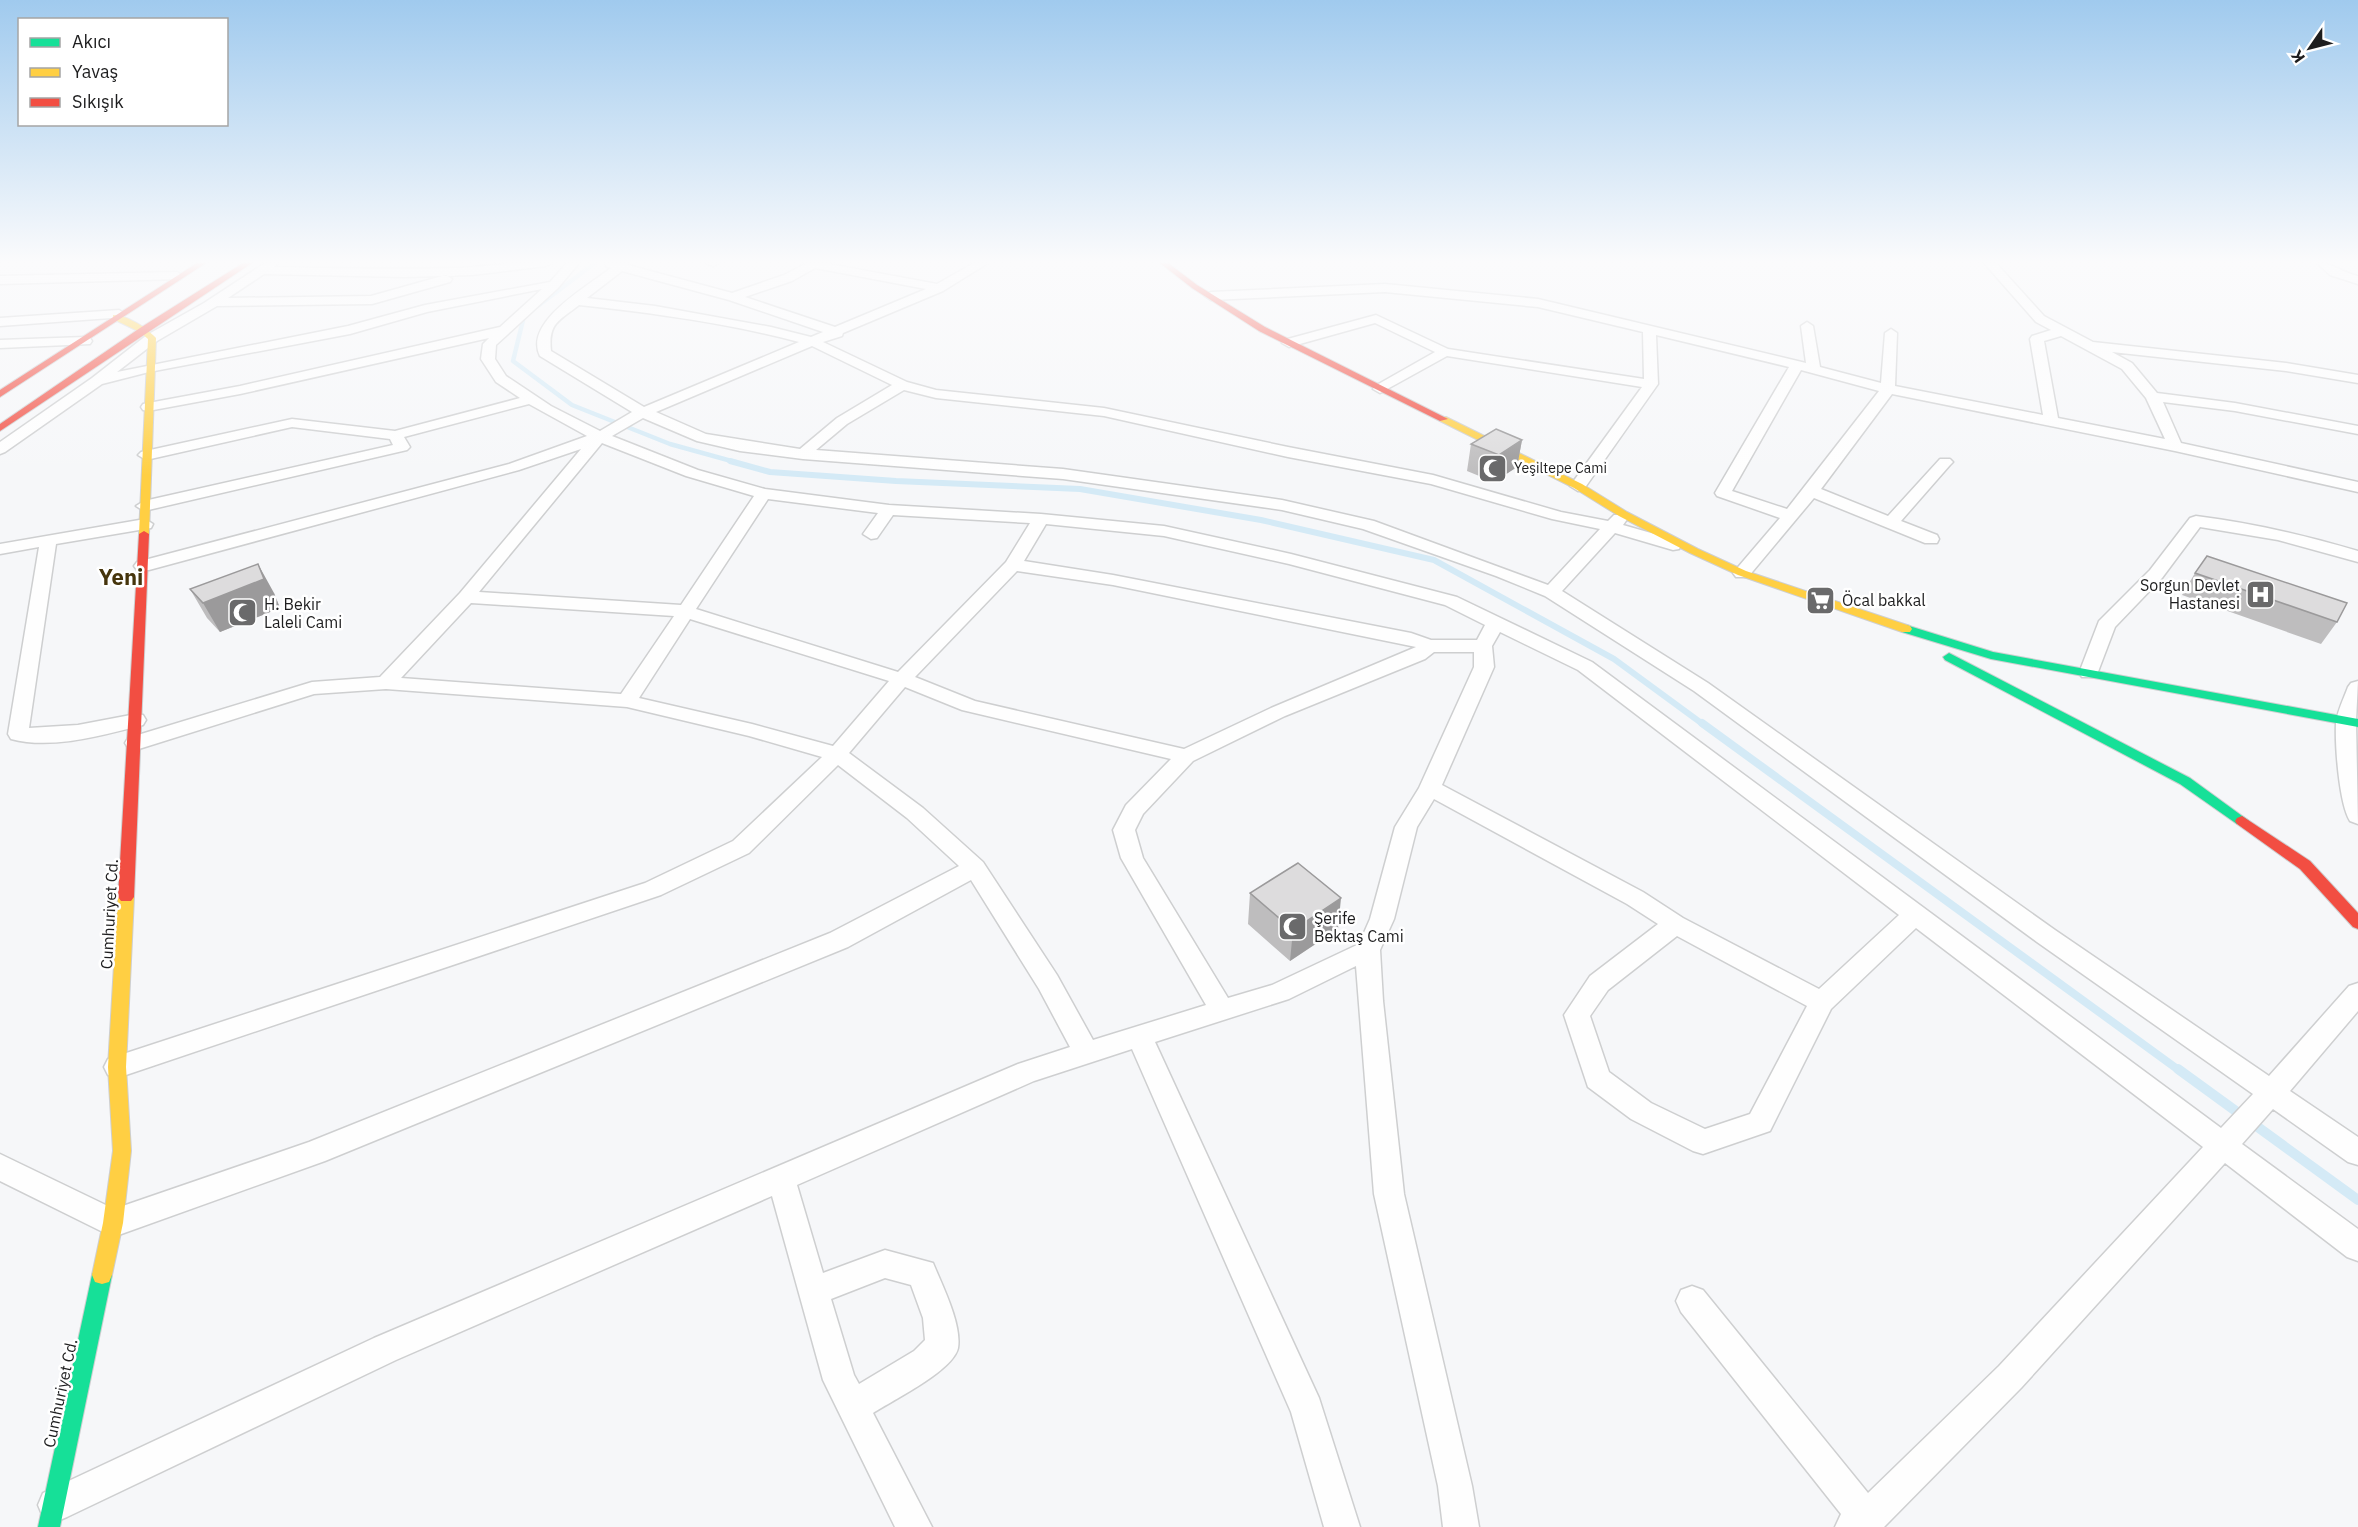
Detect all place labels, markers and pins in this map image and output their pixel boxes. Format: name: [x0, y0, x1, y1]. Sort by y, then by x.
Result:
mosque icon: Yeşiltepe Cami: [1477, 452, 1509, 484]
place label: Yeşiltepe Cami: [1514, 459, 1607, 477]
place label: Sorgun Devlet Hastanesi: [2140, 575, 2240, 613]
hospital icon: Sorgun Devlet Hastanesi: [2245, 578, 2277, 610]
supermarket icon: Öcal bakkal: [1805, 584, 1837, 616]
place label: Öcal bakkal: [1842, 590, 1926, 610]
place label: H. Bekir Laleli Cami: [264, 594, 342, 632]
mosque icon: H. Bekir Laleli Cami: [227, 597, 259, 629]
place label: Şerife Bektaş Cami: [1314, 908, 1404, 946]
mosque icon: Şerife Bektaş Cami: [1277, 911, 1309, 943]

